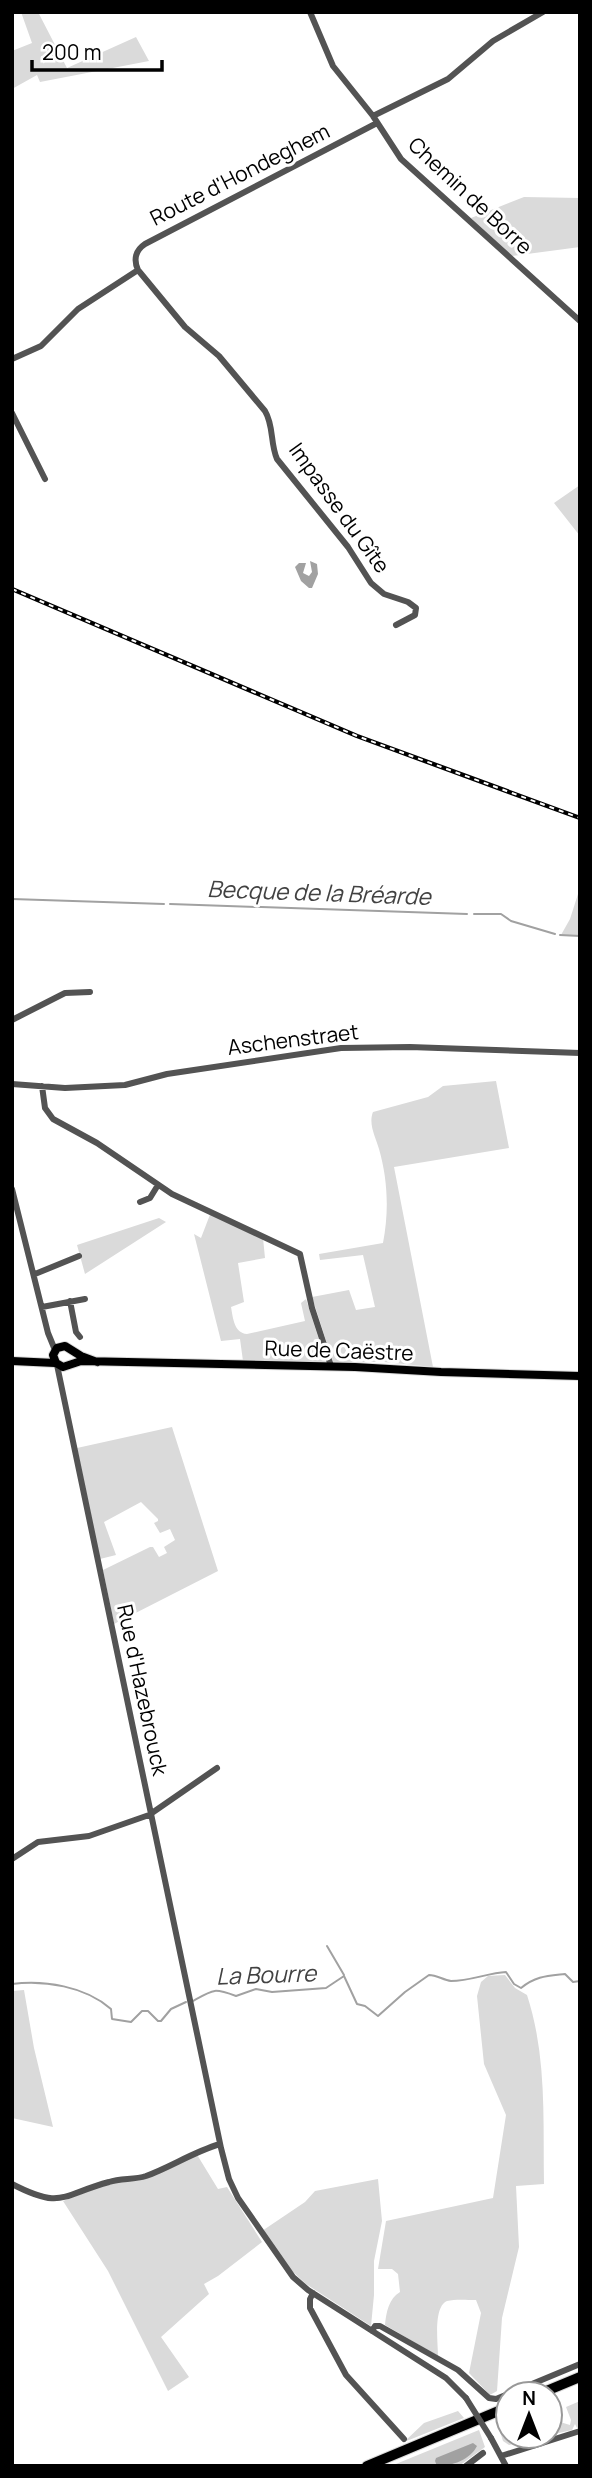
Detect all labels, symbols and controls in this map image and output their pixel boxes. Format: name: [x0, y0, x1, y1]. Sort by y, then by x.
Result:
scale bar: [32, 28, 161, 72]
text: 200 m: [42, 38, 102, 66]
street label: Route d'Hondeghem: [145, 117, 334, 232]
street label: Chemin de Borre: [403, 130, 539, 260]
street label: Impasse du Gîte: [283, 437, 397, 578]
water label: Becque de la Bréarde: [207, 872, 433, 912]
street label: Aschenstraet: [226, 1017, 360, 1061]
street label: Rue de Caëstre: [264, 1333, 414, 1367]
street label: Rue d'Hazebrouck: [111, 1602, 175, 1779]
water label: La Bourre: [215, 1956, 318, 1992]
north arrow: [494, 2380, 564, 2450]
text: N: [522, 2385, 536, 2411]

